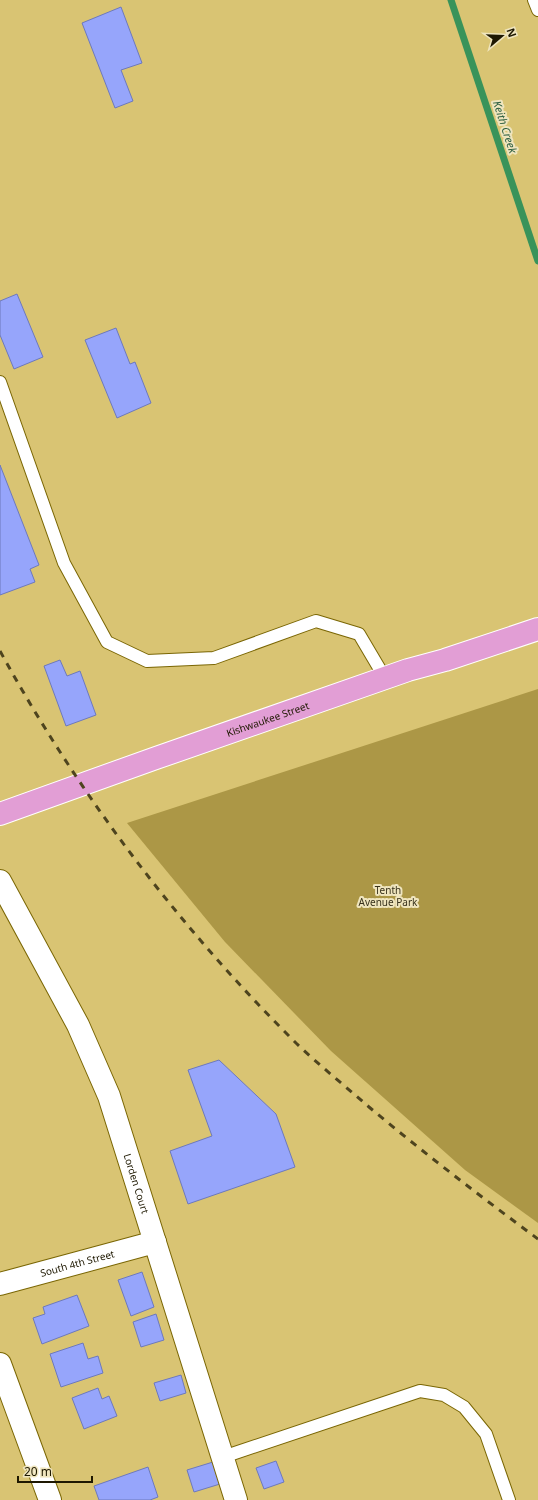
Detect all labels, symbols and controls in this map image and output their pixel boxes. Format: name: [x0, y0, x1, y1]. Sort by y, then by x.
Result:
north arrow: [482, 16, 522, 56]
text: N: [503, 26, 520, 39]
water label: Keith Creek: [490, 99, 521, 156]
street label: Kishwaukee Street: [224, 698, 311, 740]
park label: Tenth Avenue Park: [359, 883, 418, 909]
street label: Lorden Court: [121, 1152, 153, 1216]
street label: South 4th Street: [39, 1246, 116, 1280]
scale bar: [18, 1458, 92, 1484]
text: 20 m: [24, 1463, 52, 1480]

